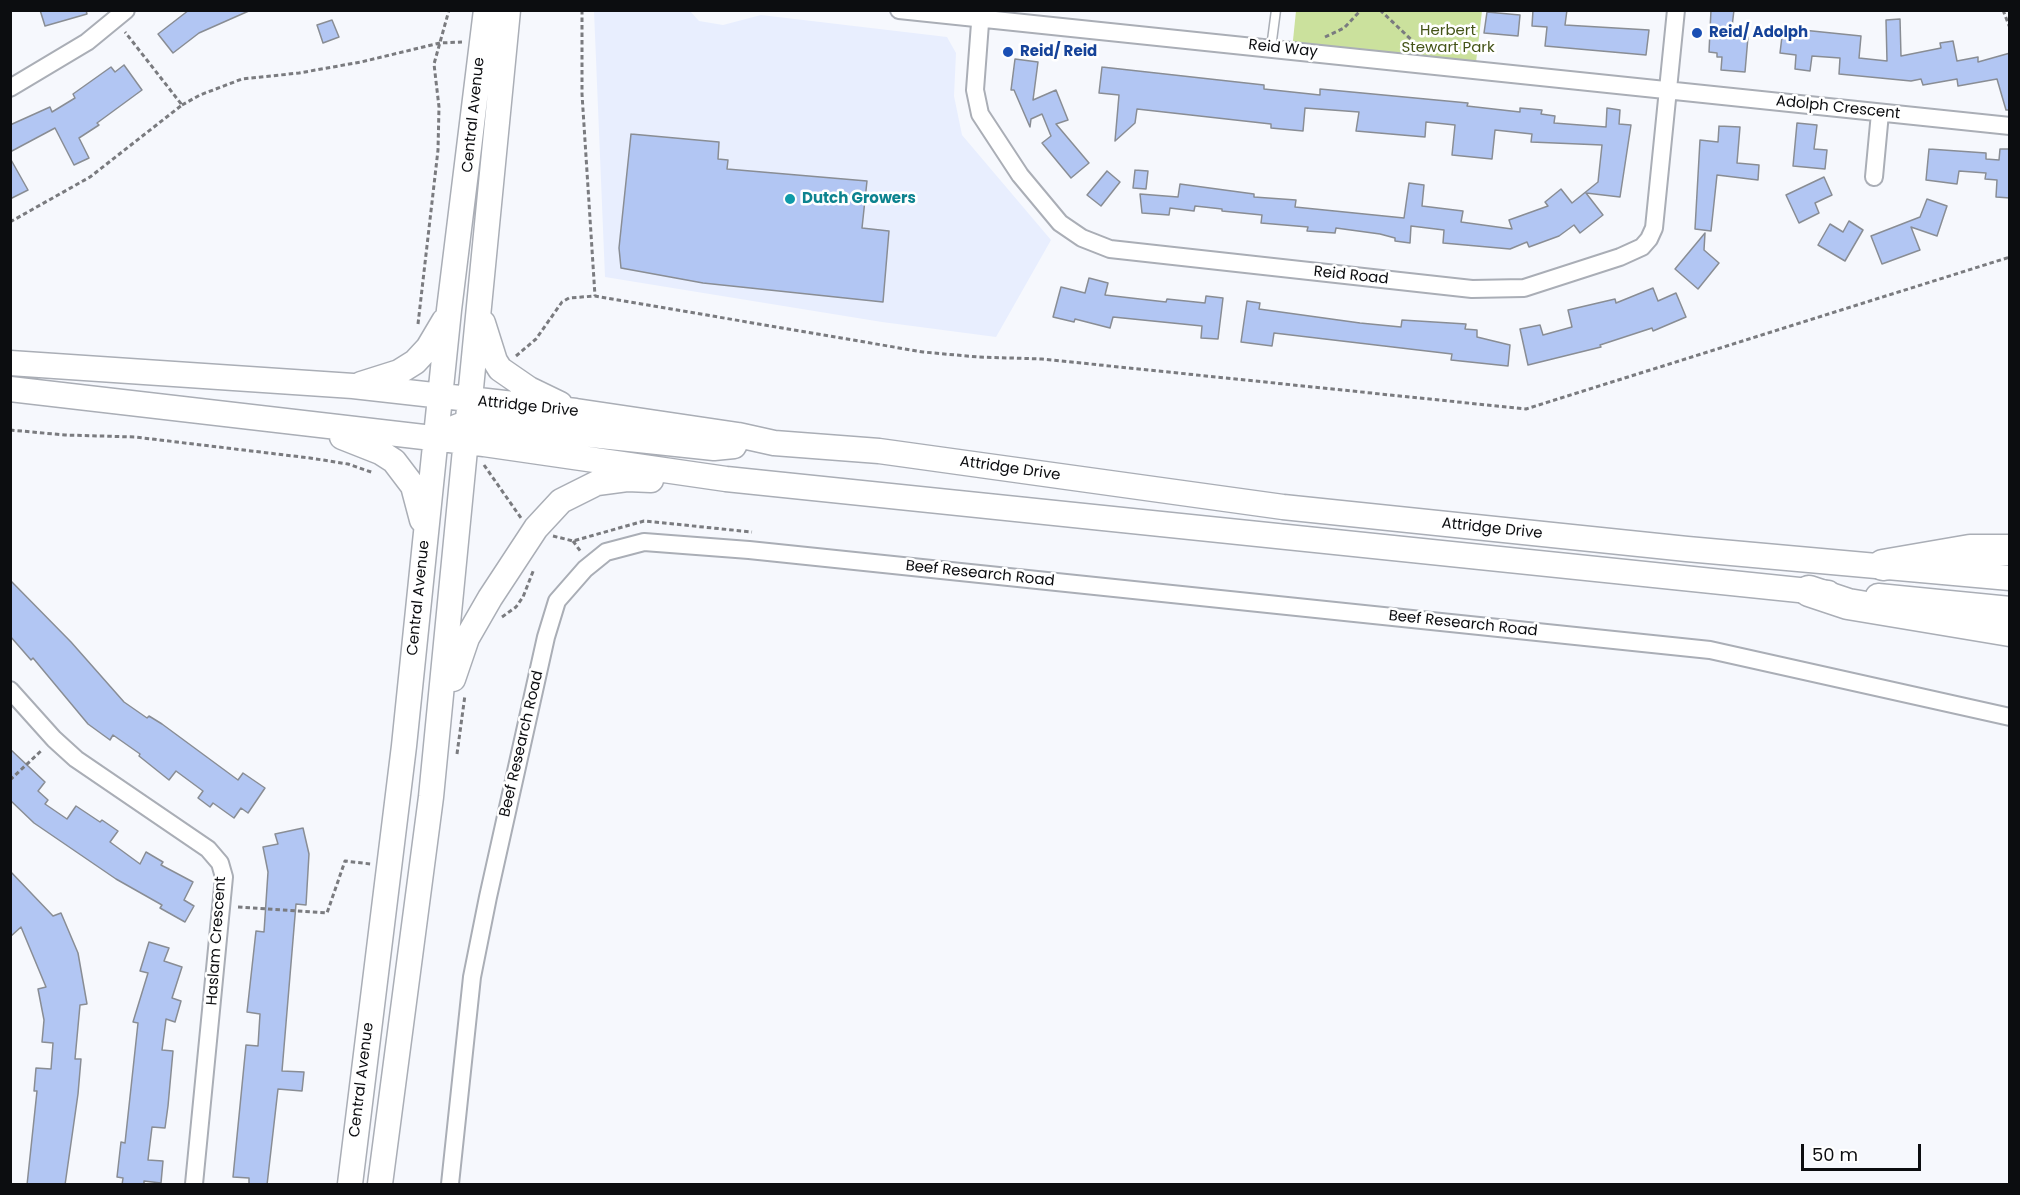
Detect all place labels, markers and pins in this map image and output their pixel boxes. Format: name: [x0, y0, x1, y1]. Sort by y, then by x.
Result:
place label: Reid/ Adolph: [1709, 24, 1808, 42]
marker: Reid/ Adolph: [1690, 26, 1704, 40]
place label: Reid/ Reid: [1020, 43, 1097, 61]
marker: Reid/ Reid: [1001, 45, 1015, 59]
place label: Dutch Growers: [802, 190, 916, 208]
marker: Dutch Growers: [783, 192, 797, 206]

